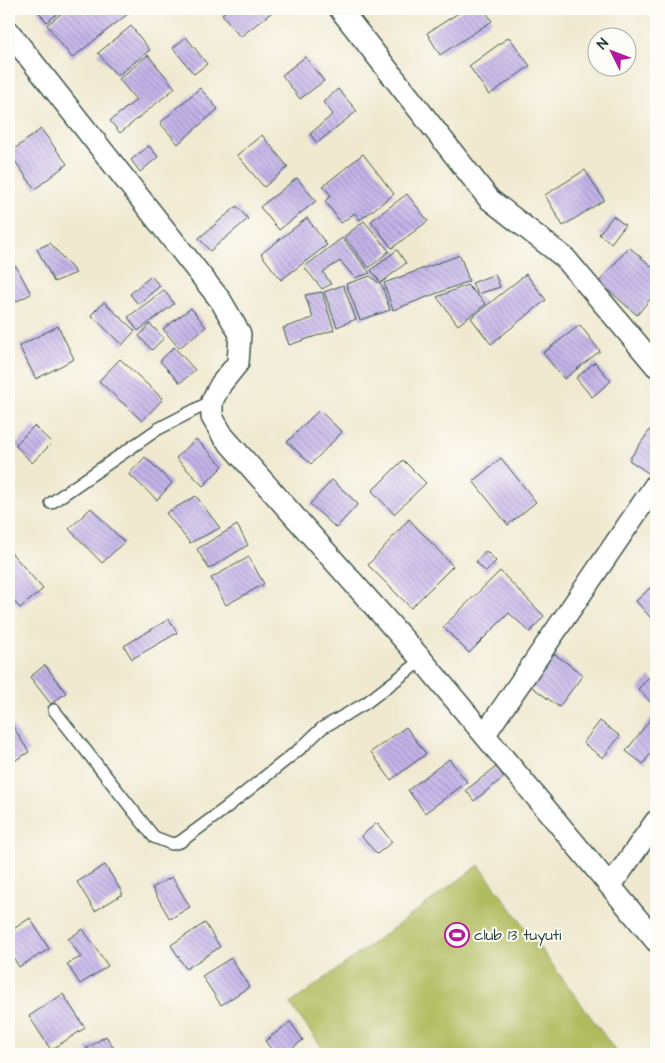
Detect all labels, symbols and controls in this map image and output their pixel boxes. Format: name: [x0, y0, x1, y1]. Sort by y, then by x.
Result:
north arrow: [588, 28, 638, 78]
text: N: [593, 34, 614, 54]
sports icon: club 13 tuyuti: [444, 922, 470, 948]
place label: club 13 tuyuti: [474, 925, 562, 947]

